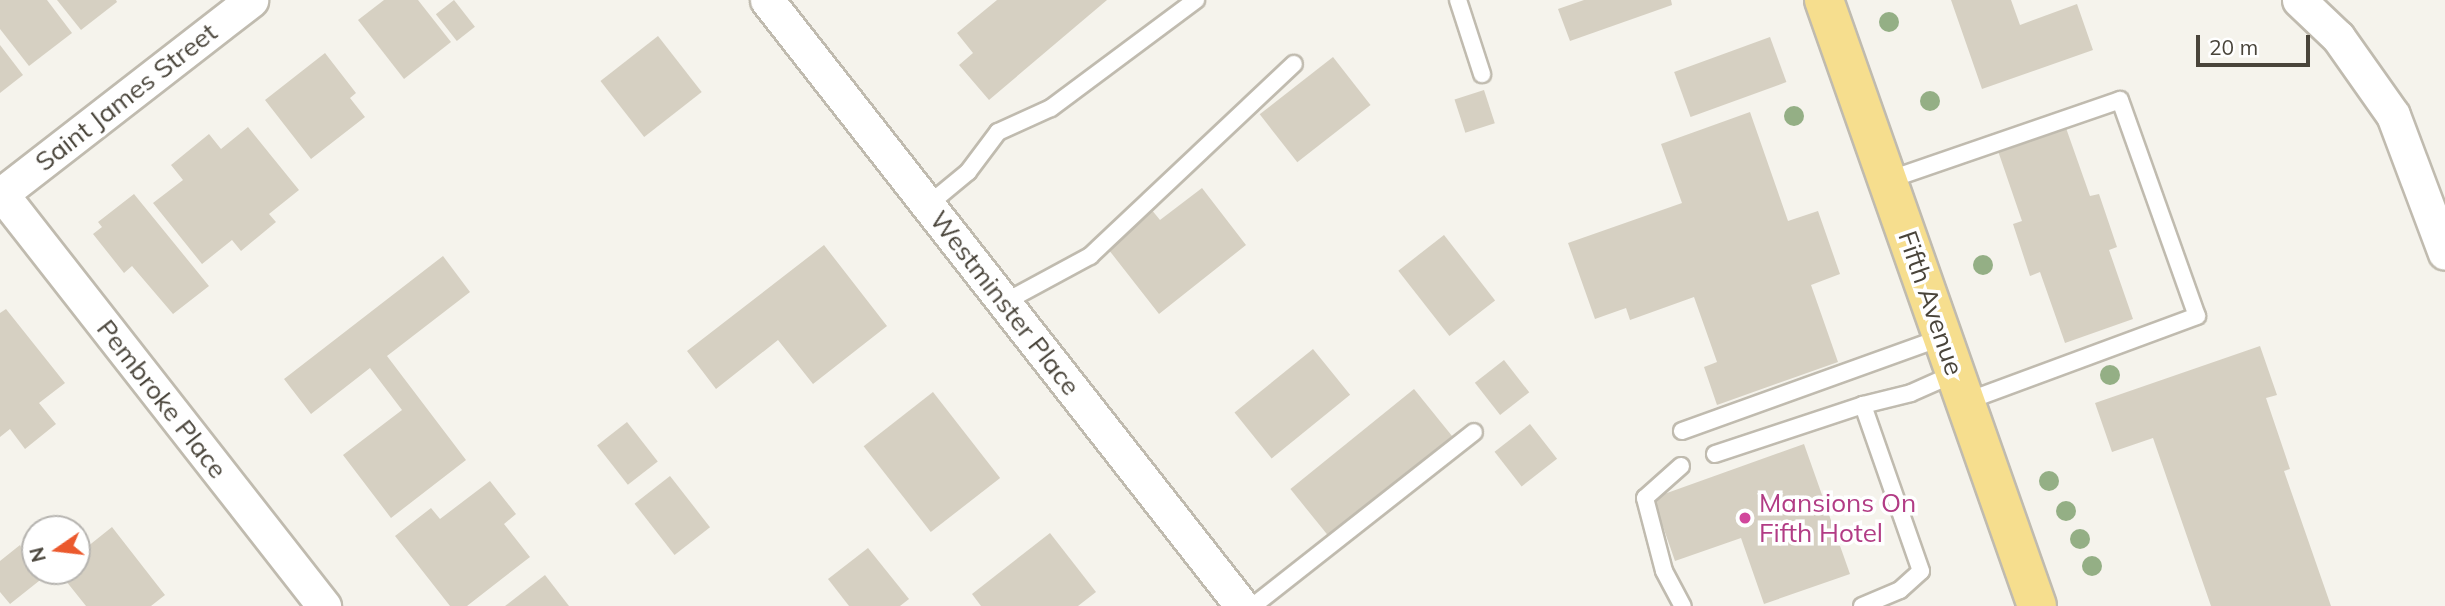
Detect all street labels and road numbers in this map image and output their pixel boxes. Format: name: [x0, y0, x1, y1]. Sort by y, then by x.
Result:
street label: Saint James Street: [29, 16, 223, 178]
street label: Westminster Place: [923, 205, 1087, 401]
street label: Fifth Avenue: [1892, 227, 1970, 379]
street label: Pembroke Place: [90, 314, 234, 484]

